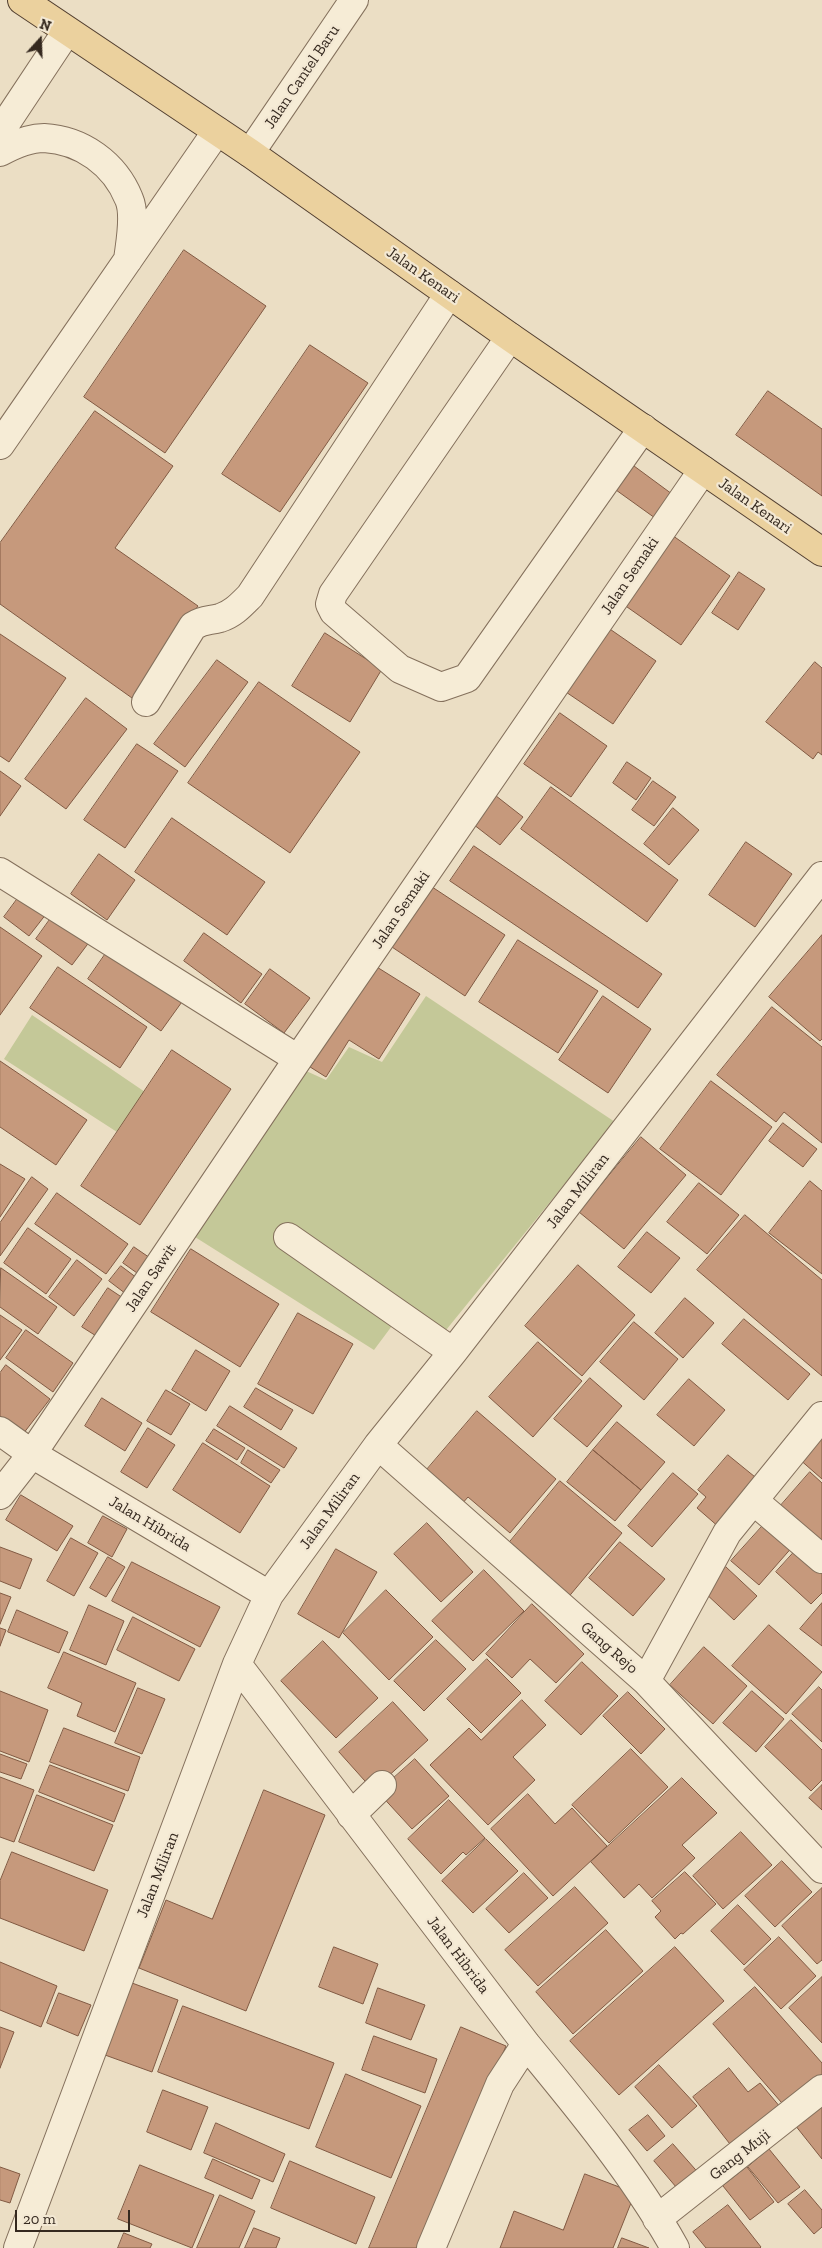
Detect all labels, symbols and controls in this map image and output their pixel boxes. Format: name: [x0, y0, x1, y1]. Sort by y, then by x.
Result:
north arrow: [15, 15, 65, 65]
text: N: [37, 16, 53, 35]
street label: Jalan Cantel Baru: [260, 21, 344, 133]
street label: Jalan Kenari: [383, 243, 463, 307]
street label: Jalan Kenari: [715, 474, 795, 538]
street label: Jalan Semaki: [597, 533, 663, 619]
street label: Jalan Semaki: [368, 867, 434, 953]
street label: Jalan Miliran: [543, 1150, 613, 1232]
street label: Jalan Sawit: [121, 1240, 181, 1316]
street label: Jalan Miliran: [296, 1469, 364, 1553]
street label: Jalan Hibrida: [106, 1492, 194, 1556]
street label: Gang Rejo: [576, 1618, 642, 1678]
street label: Jalan Miliran: [133, 1829, 183, 1921]
street label: Jalan Hibrida: [423, 1912, 493, 1998]
street label: Gang Muji: [706, 2125, 774, 2185]
scale bar: [18, 2200, 132, 2232]
text: 20 m: [23, 2210, 56, 2228]

